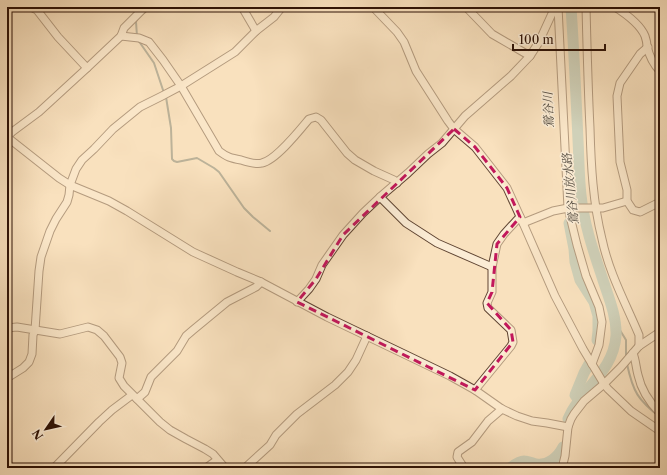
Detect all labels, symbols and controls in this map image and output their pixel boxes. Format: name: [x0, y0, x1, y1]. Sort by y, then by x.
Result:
scale bar: [513, 26, 605, 52]
text: 100 m: [519, 32, 554, 47]
water label: 鶯谷川: [540, 90, 556, 128]
water label: 鶯谷川放水路: [559, 151, 581, 226]
north arrow: [26, 409, 66, 449]
text: N: [29, 426, 46, 442]

